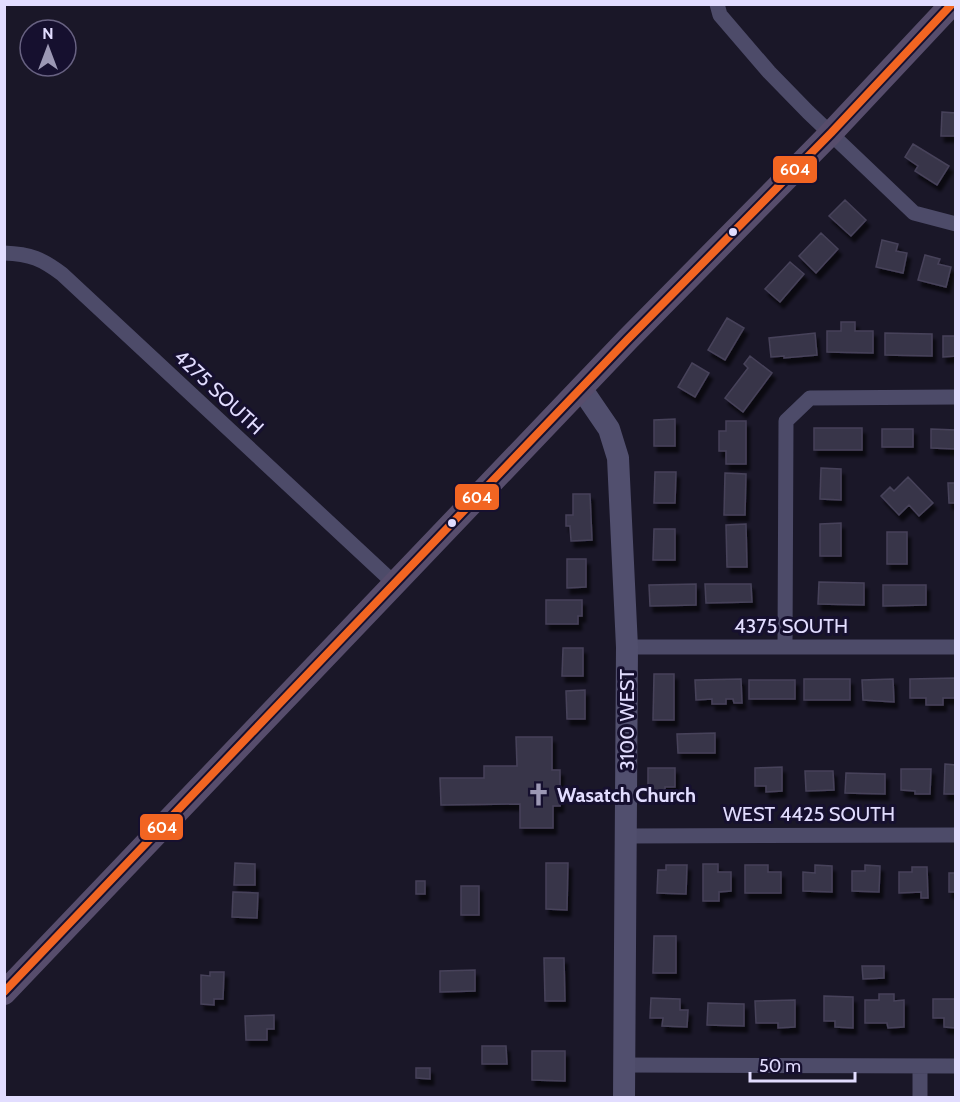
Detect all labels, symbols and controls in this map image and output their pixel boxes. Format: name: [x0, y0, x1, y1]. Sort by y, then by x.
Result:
north arrow: [18, 18, 78, 78]
text: N: [42, 24, 54, 43]
line badge: 604: [772, 155, 818, 184]
text: 604: [780, 160, 810, 179]
unlabelled marker: [727, 226, 739, 238]
street label: 4275 SOUTH: [169, 344, 269, 440]
line badge: 604: [454, 483, 500, 511]
text: 604: [462, 488, 492, 507]
unlabelled marker: [446, 517, 458, 529]
street label: 4375 SOUTH: [734, 614, 848, 638]
street label: 3100 WEST: [615, 669, 639, 771]
church icon: Wasatch Church: [526, 782, 552, 808]
place label: Wasatch Church: [557, 783, 696, 807]
street label: WEST 4425 SOUTH: [723, 802, 895, 826]
line badge: 604: [139, 813, 184, 841]
text: 604: [147, 818, 177, 837]
scale bar: [750, 1045, 855, 1083]
text: 50 m: [759, 1055, 801, 1077]

